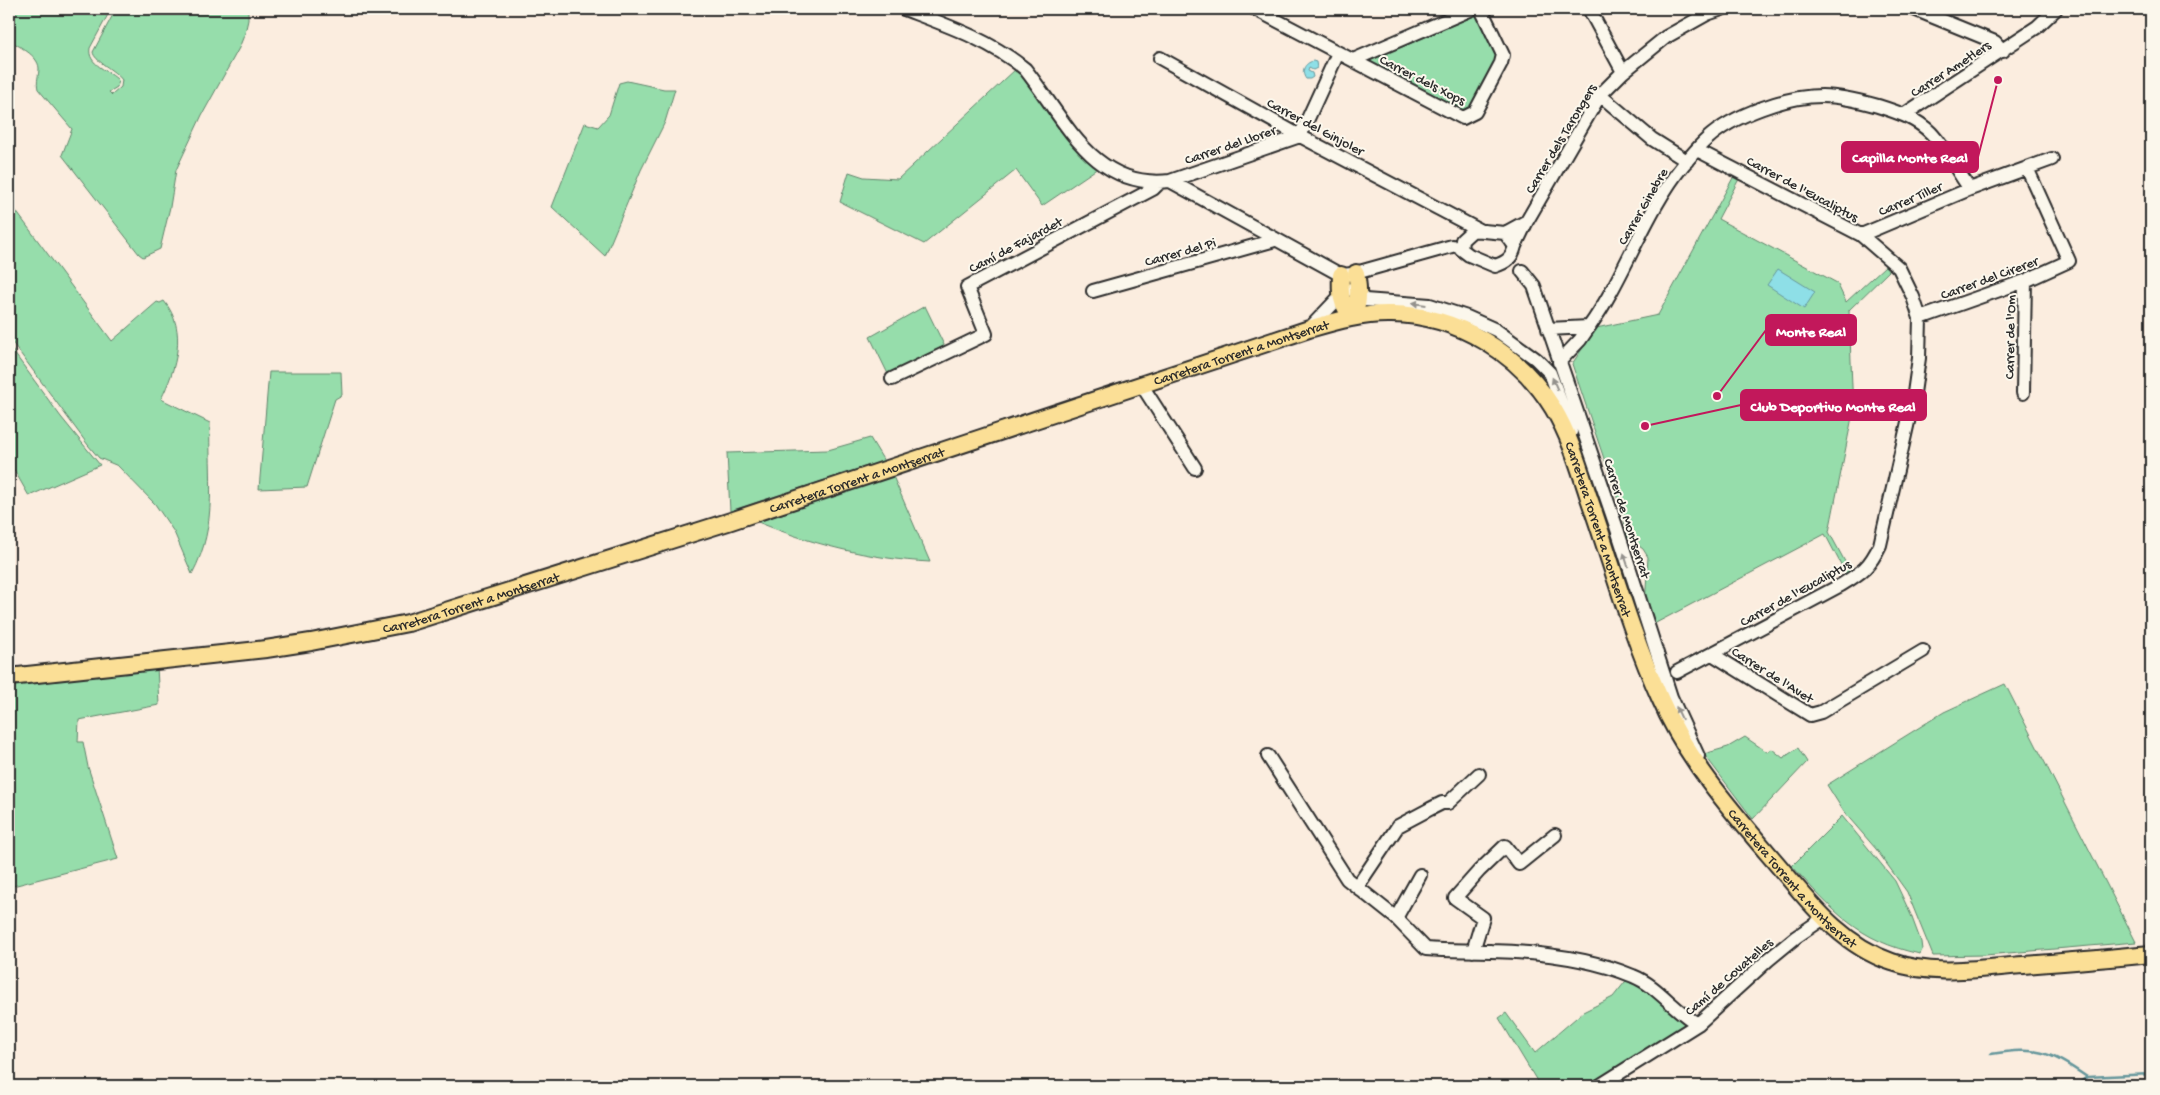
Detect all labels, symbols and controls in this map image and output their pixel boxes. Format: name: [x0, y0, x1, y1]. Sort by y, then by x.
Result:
street label: Carrer Ametlers: [1908, 37, 1995, 102]
street label: Carrer dels Xops: [1376, 52, 1469, 111]
street label: Carrer dels Tarongers: [1523, 81, 1602, 197]
street label: Carrer del Ginjoler: [1263, 95, 1367, 161]
street label: Carrer del Llorer: [1183, 122, 1280, 170]
callout: Capilla Monte Real: [1842, 142, 1978, 172]
text: Capilla Monte Real: [1851, 150, 1968, 168]
street label: Carrer de l'Eucaliptus: [1743, 153, 1861, 227]
street label: Carrer Ginebre: [1615, 165, 1673, 249]
street label: Carrer Tiller: [1877, 179, 1946, 221]
street label: Camí de Fajardet: [967, 214, 1067, 278]
street label: Carrer del Pi: [1143, 235, 1218, 272]
street label: Carrer del Cirerer: [1939, 253, 2042, 305]
street label: Carrer de l'Om: [2002, 295, 2021, 379]
one-way arrow: [1411, 300, 1427, 308]
callout: Monte Real: [1766, 315, 1856, 345]
street label: Carretera Torrent a Montserrat: [1152, 317, 1332, 391]
text: Monte Real: [1776, 324, 1847, 342]
one-way arrow: [1550, 377, 1558, 391]
callout: Club Deportivo Monte Real: [1741, 390, 1926, 420]
text: Club Deportivo Monte Real: [1749, 399, 1916, 417]
street label: Carretera Torrent a Montserrat: [1560, 440, 1634, 621]
street label: Carretera Torrent a Montserrat: [768, 444, 948, 519]
street label: Carrer de Montserrat: [1598, 457, 1653, 582]
one-way arrow: [1621, 552, 1629, 567]
street label: Carrer de l'Eucaliptus: [1738, 556, 1855, 632]
street label: Carretera Torrent a Montserrat: [382, 569, 563, 639]
street label: Carrer de l'Avet: [1728, 644, 1817, 709]
one-way arrow: [1675, 706, 1683, 721]
street label: Carretera Torrent a Montserrat: [1723, 806, 1860, 954]
street label: Camí de Covatelles: [1682, 935, 1778, 1021]

